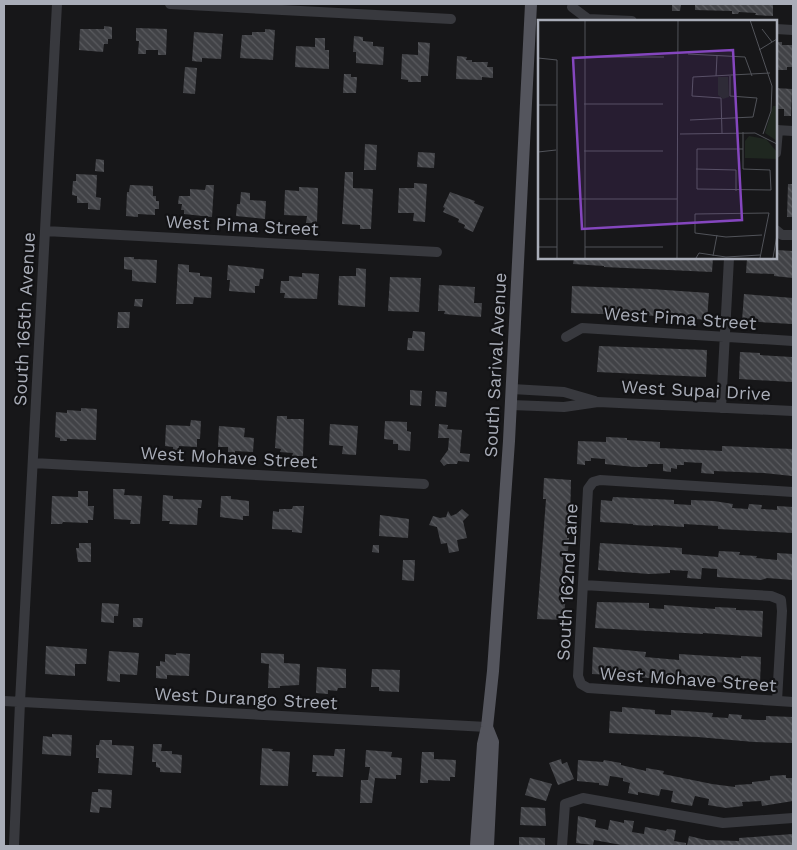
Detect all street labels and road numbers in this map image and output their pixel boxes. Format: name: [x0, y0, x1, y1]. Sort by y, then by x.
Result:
street label: West Pima Street: [165, 211, 320, 240]
street label: South 165th Avenue: [9, 232, 39, 406]
street label: South Sarival Avenue: [480, 272, 510, 458]
street label: West Pima Street: [603, 302, 758, 334]
street label: West Supai Drive: [621, 376, 771, 404]
street label: West Mohave Street: [140, 442, 319, 472]
street label: South 162nd Lane: [552, 503, 582, 661]
street label: West Mohave Street: [599, 662, 778, 696]
street label: West Durango Street: [154, 683, 339, 713]

